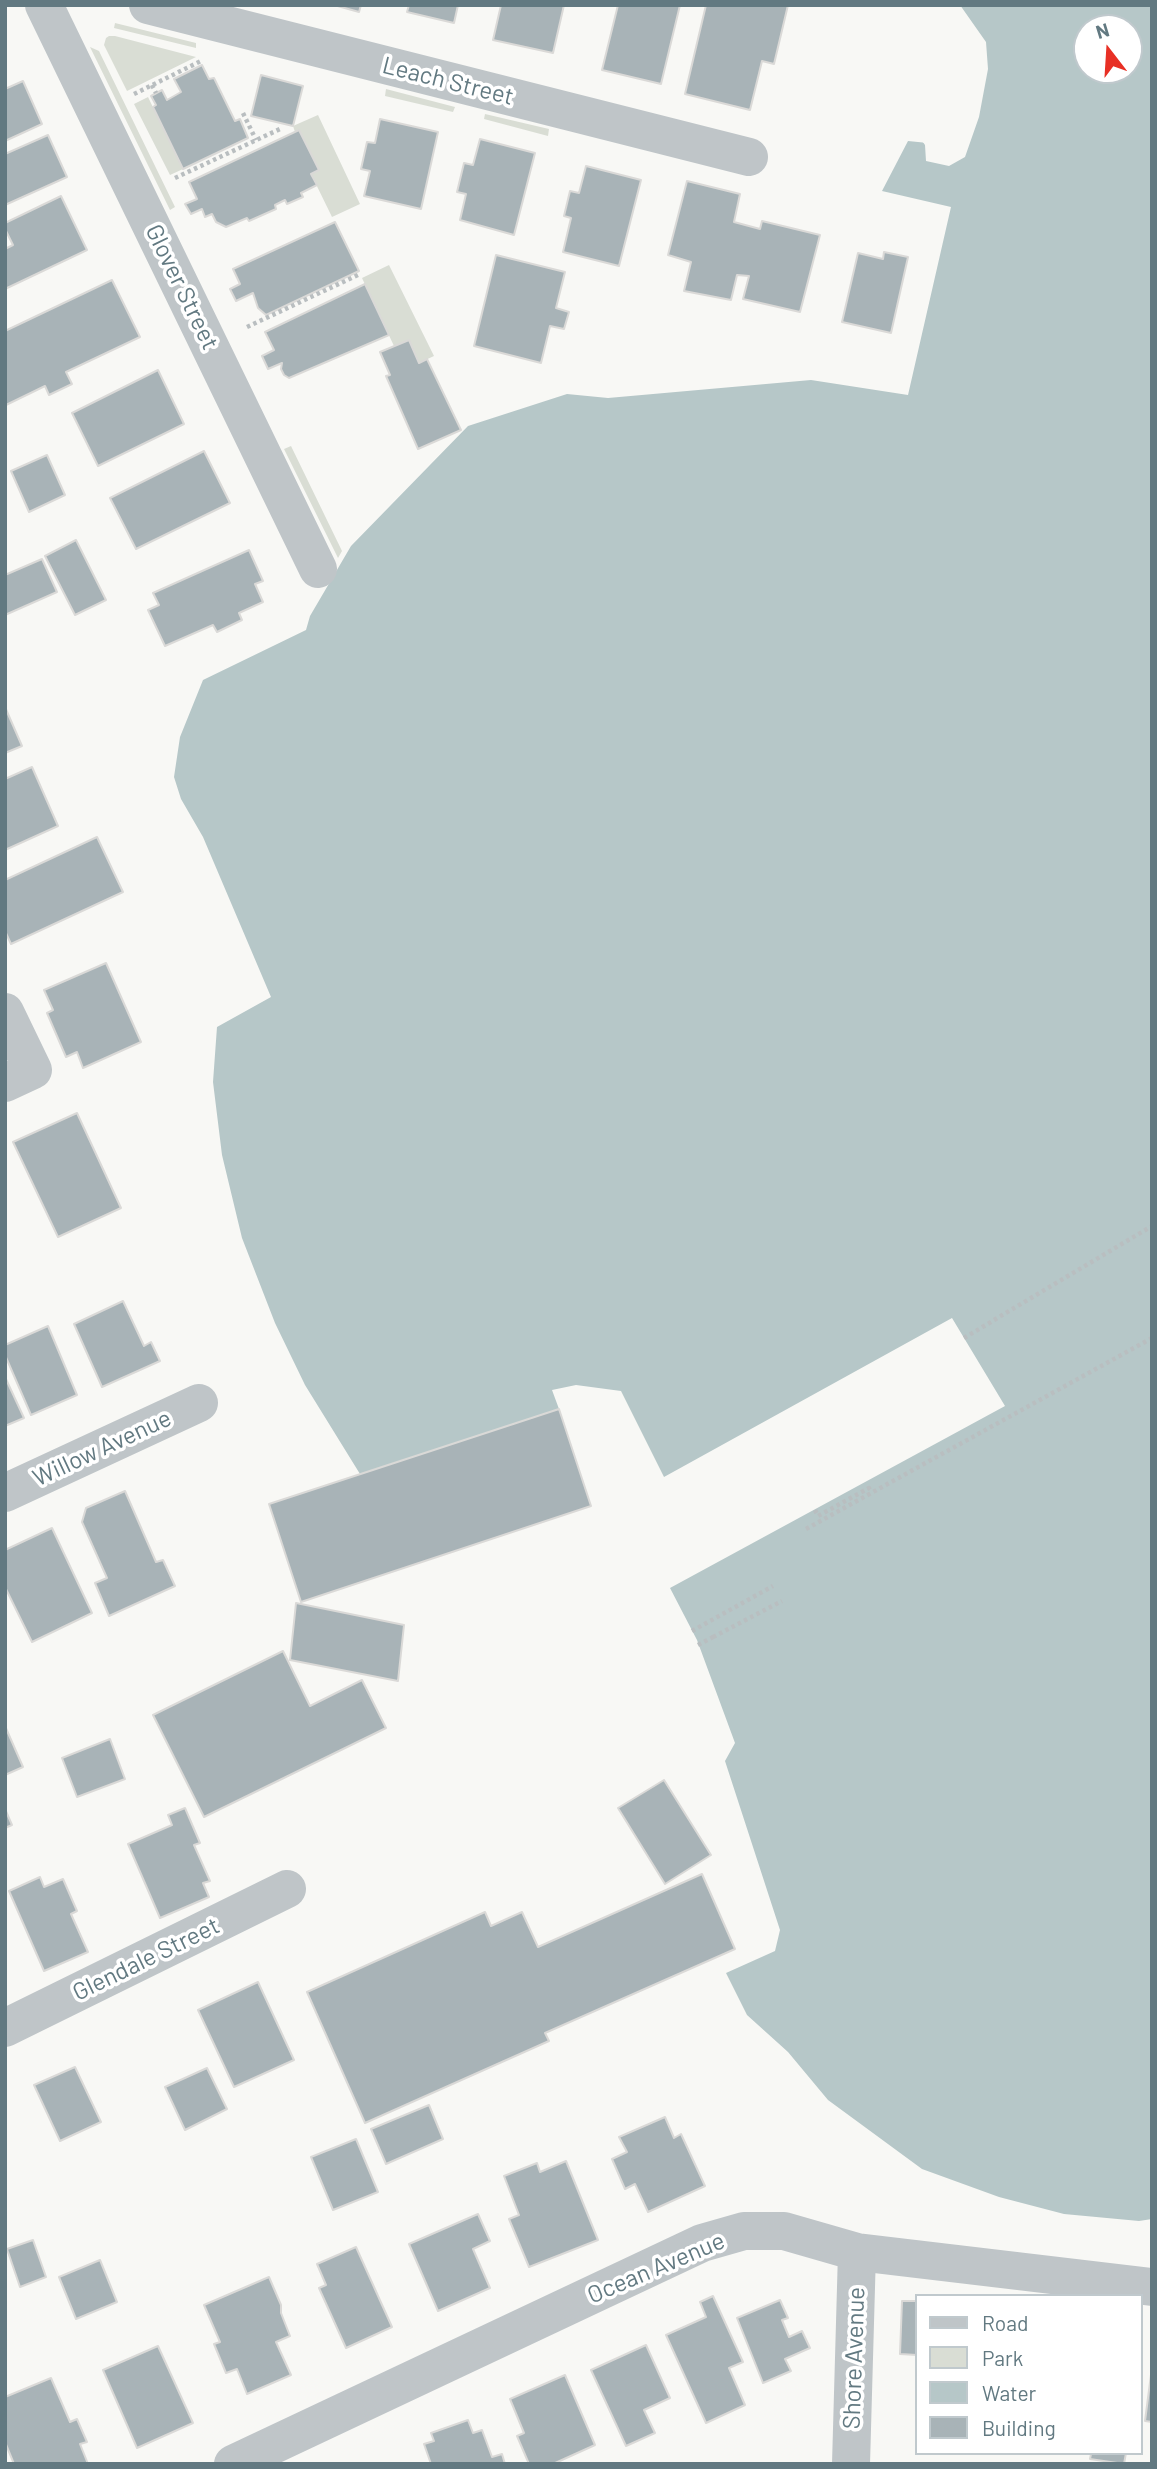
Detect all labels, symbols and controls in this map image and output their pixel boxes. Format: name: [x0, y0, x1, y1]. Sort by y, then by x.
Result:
north arrow: [1073, 14, 1143, 84]
text: N: [1093, 18, 1112, 43]
street label: Leach Street: [379, 51, 517, 111]
street label: Glover Street: [139, 220, 225, 354]
street label: Willow Avenue: [28, 1403, 176, 1493]
street label: Glendale Street: [68, 1911, 224, 2007]
street label: Ocean Avenue: [583, 2226, 729, 2310]
street label: Shore Avenue: [837, 2286, 871, 2430]
legend: [916, 2294, 1143, 2455]
text: Road: [982, 2310, 1028, 2335]
text: Park: [982, 2345, 1023, 2370]
text: Water: [982, 2380, 1036, 2405]
text: Building: [982, 2415, 1056, 2440]

